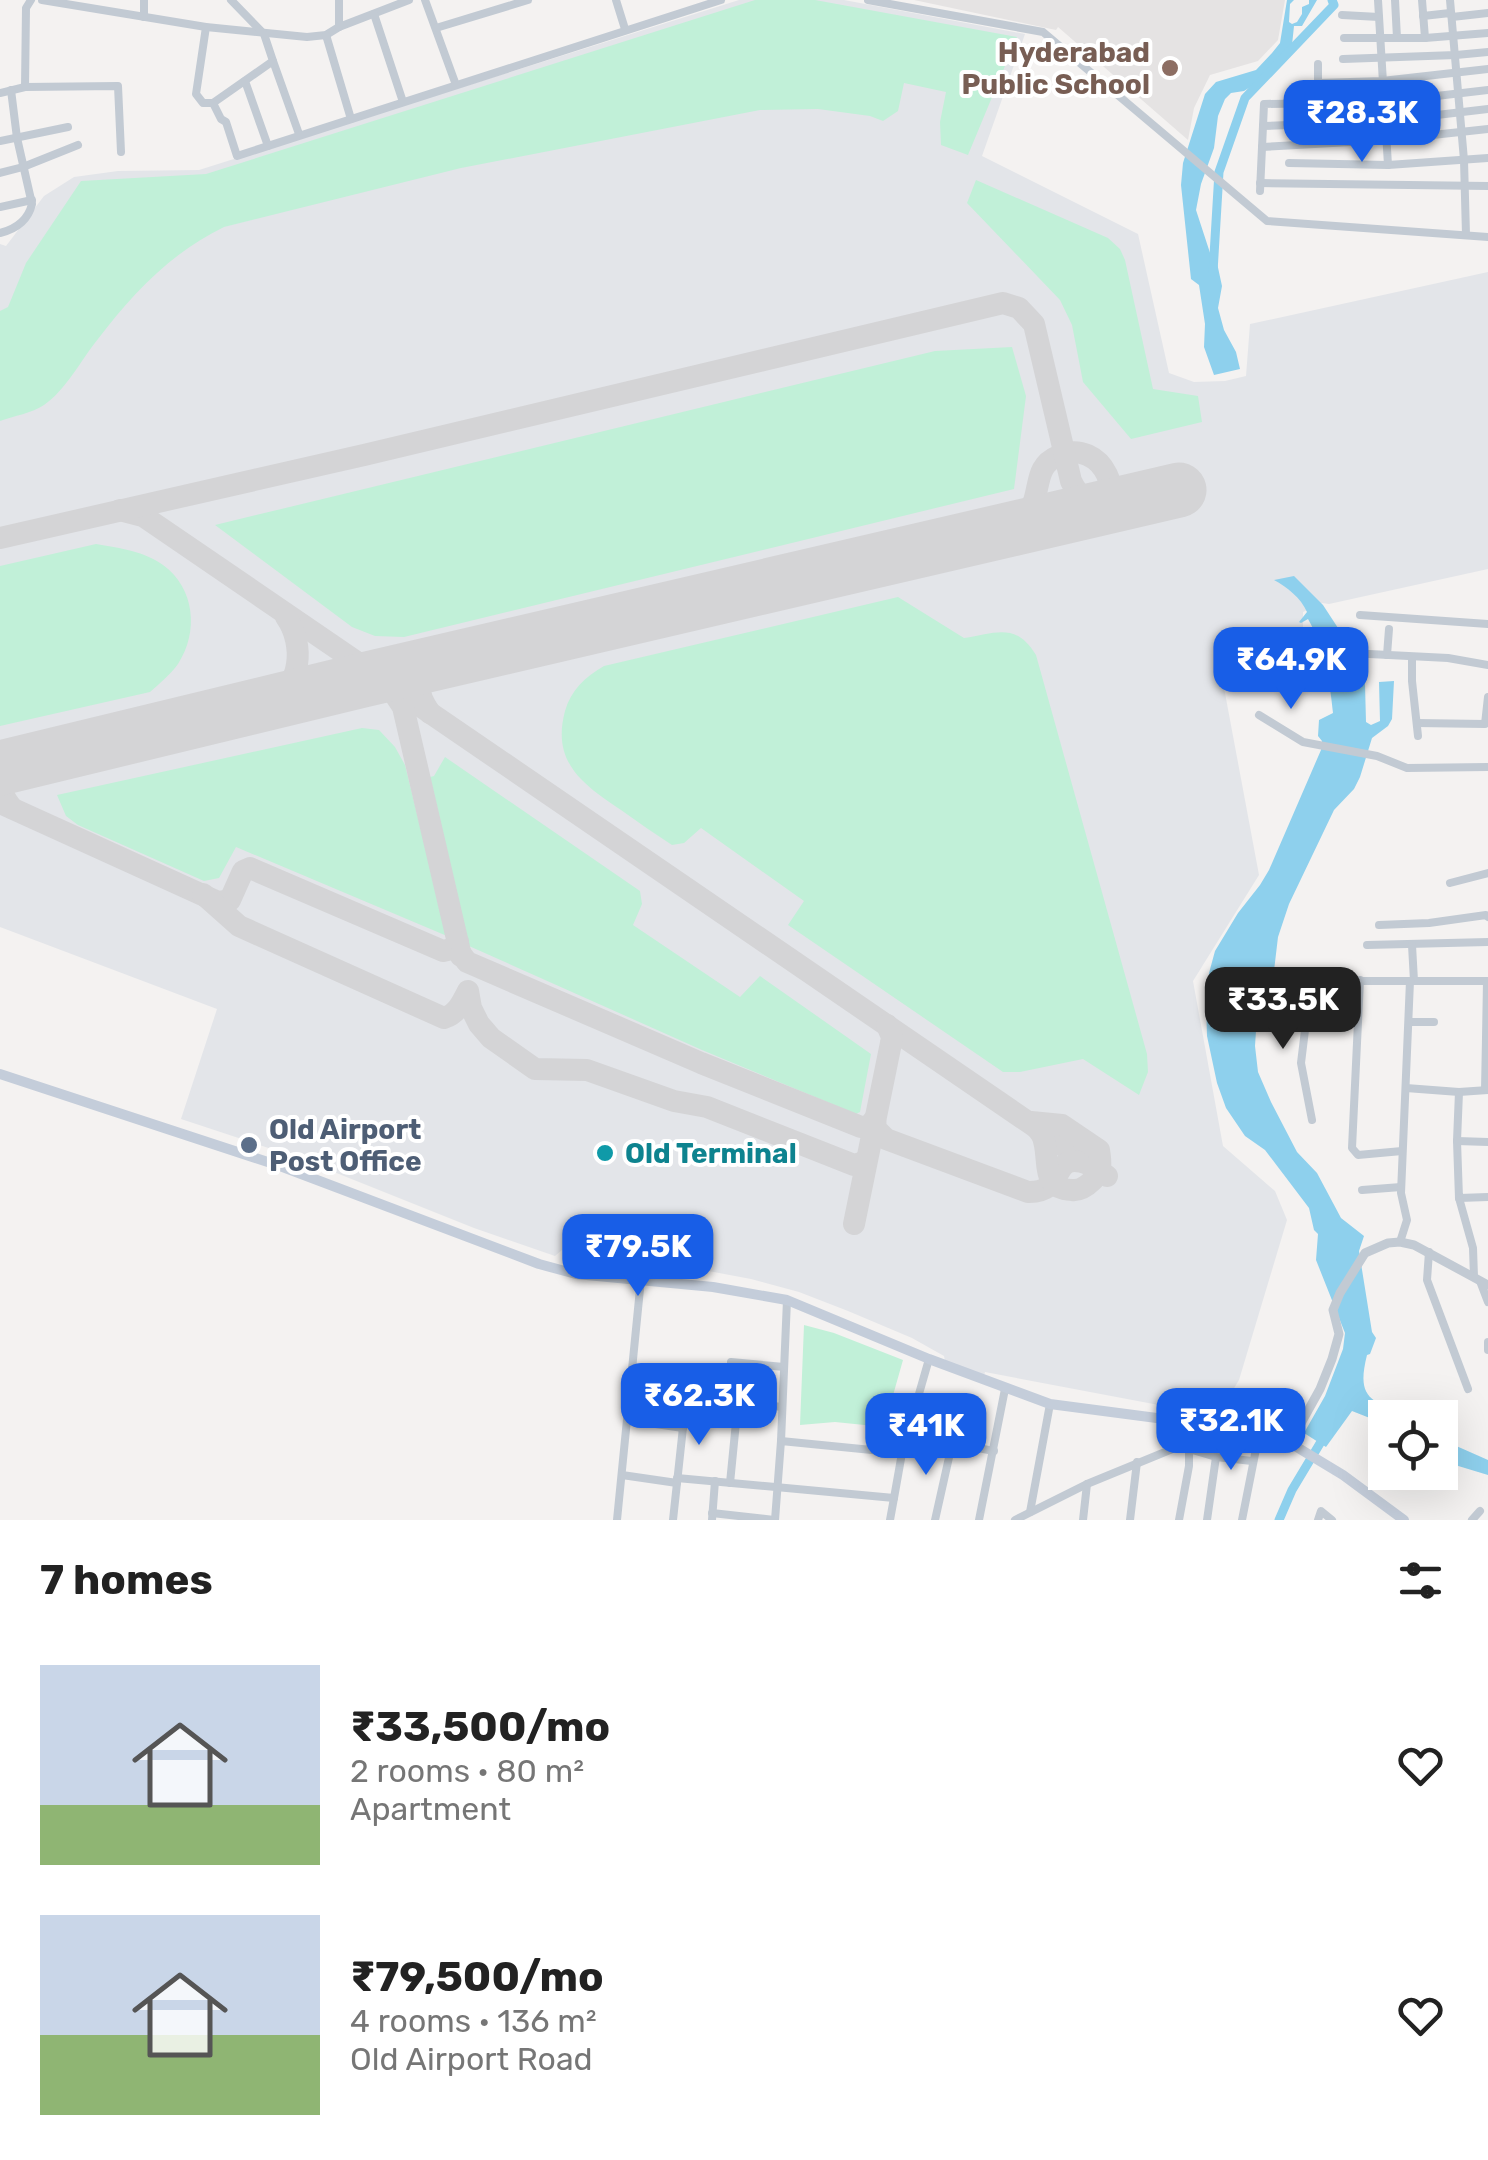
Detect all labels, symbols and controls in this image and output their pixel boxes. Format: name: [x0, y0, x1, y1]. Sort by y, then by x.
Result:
place label: Hyderabad Public School: [961, 36, 1150, 101]
marker: Hyderabad Public School: [1159, 57, 1181, 79]
pin: ₹28.3K: [1281, 80, 1443, 165]
text: ₹28.3K: [1306, 93, 1418, 131]
pin: ₹64.9K: [1210, 627, 1372, 712]
text: ₹64.9K: [1235, 640, 1347, 678]
pin: ₹33.5K: [1202, 967, 1364, 1052]
text: ₹33.5K: [1227, 980, 1339, 1018]
place label: Old Airport Post Office: [269, 1113, 422, 1178]
marker: Old Airport Post Office: [238, 1134, 260, 1156]
place label: Old Terminal: [625, 1137, 797, 1170]
marker: Old Terminal: [594, 1142, 616, 1164]
pin: ₹79.5K: [557, 1214, 719, 1299]
text: ₹79.5K: [584, 1227, 692, 1265]
pin: ₹62.3K: [618, 1363, 780, 1448]
text: ₹62.3K: [643, 1376, 755, 1414]
pin: ₹32.1K: [1150, 1388, 1312, 1473]
pin: ₹41K: [867, 1393, 985, 1478]
map controls: [1368, 1400, 1458, 1490]
button: locate: [1368, 1400, 1458, 1490]
text: ₹32.1K: [1178, 1401, 1284, 1439]
text: ₹41K: [887, 1406, 965, 1444]
icon: filters: [1393, 1553, 1448, 1608]
text: 7 homes: [40, 1555, 213, 1605]
text: ₹33,500/mo: [350, 1702, 610, 1752]
icon: home: [120, 1705, 240, 1825]
icon: heart: [1393, 1738, 1448, 1793]
text: 2 rooms · 80 m²: [350, 1752, 584, 1790]
text: Apartment: [350, 1790, 511, 1828]
text: ₹79,500/mo: [350, 1952, 604, 2002]
icon: home: [120, 1955, 240, 2075]
icon: heart: [1393, 1988, 1448, 2043]
text: 4 rooms · 136 m²: [350, 2002, 597, 2040]
text: Old Airport Road: [350, 2040, 593, 2078]

